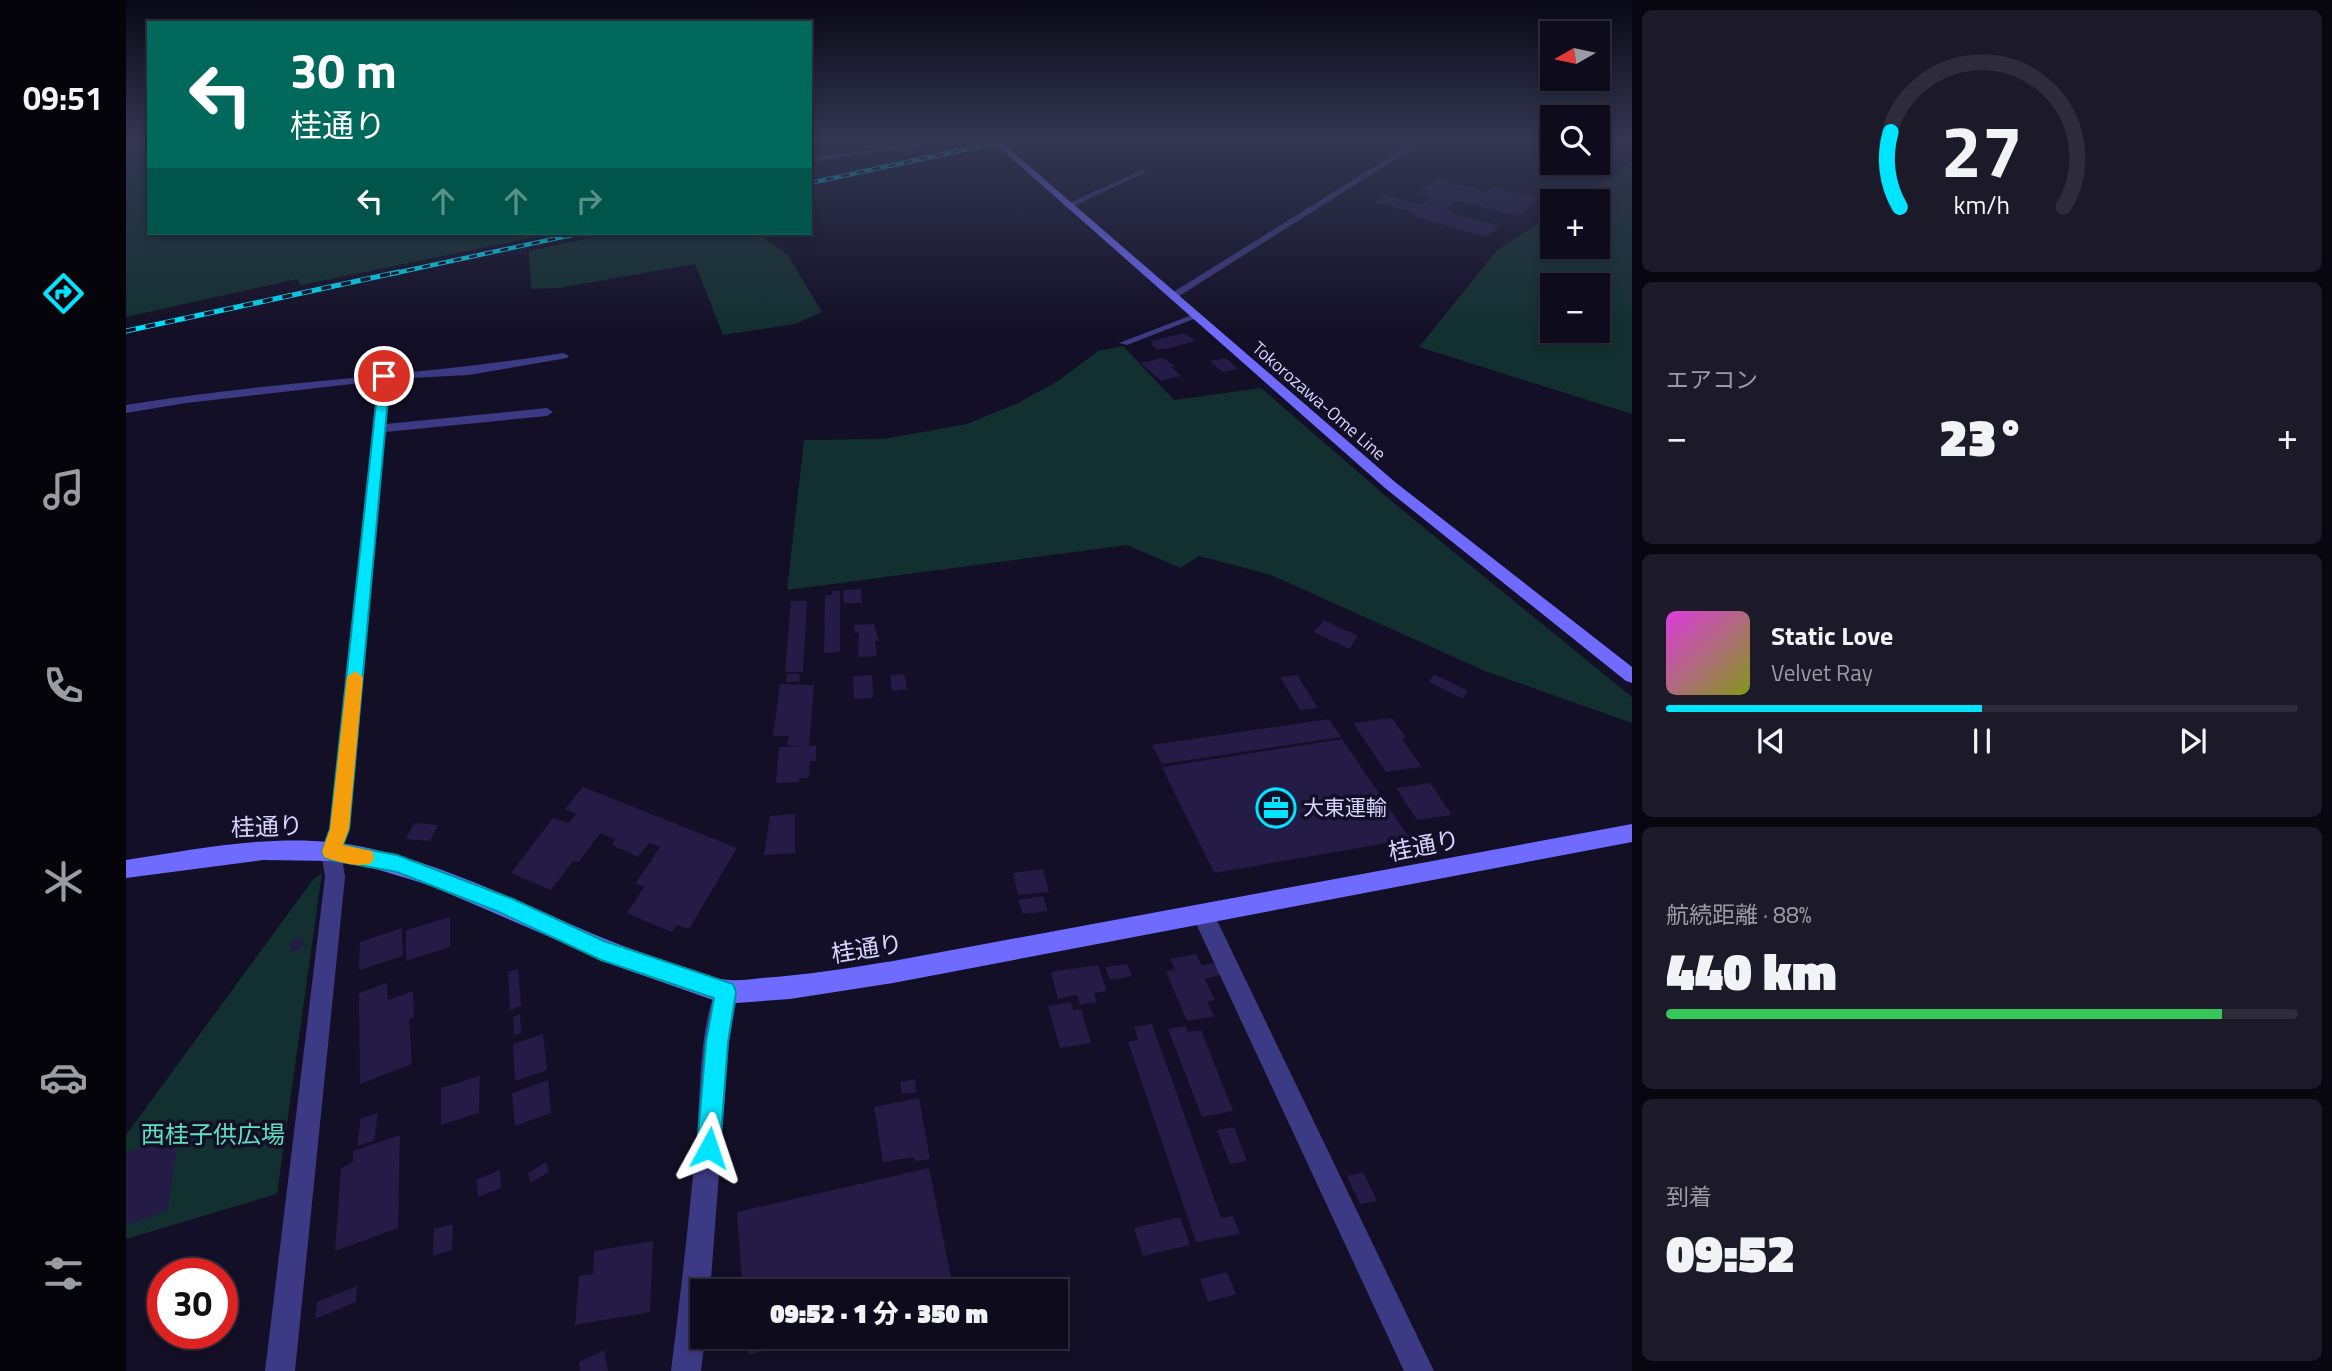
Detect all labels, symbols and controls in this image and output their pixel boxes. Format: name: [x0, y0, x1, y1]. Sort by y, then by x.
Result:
north arrow: [1540, 21, 1610, 91]
map controls: [1540, 21, 1610, 343]
text: 30 m: [290, 32, 397, 107]
icon: left: [175, 49, 266, 140]
text: 09:51: [23, 74, 103, 122]
text: 27: [1941, 95, 2023, 205]
text: 桂通り: [290, 101, 386, 149]
button: search: [1540, 105, 1610, 175]
icon: left: [351, 182, 389, 220]
icon: ahead: [424, 182, 462, 220]
icon: ahead: [497, 182, 535, 220]
icon: right: [570, 182, 608, 220]
text: km/h: [1954, 186, 2010, 224]
button: +: [1540, 189, 1610, 259]
icon: directions: [39, 269, 88, 318]
button: −: [1540, 273, 1610, 343]
street label: Tokorozawa-Ome Line: [1246, 335, 1392, 466]
pin: [354, 346, 414, 406]
icon: arrive: [365, 357, 403, 395]
text: エアコン: [1666, 362, 1758, 397]
text: 23°: [1939, 397, 2025, 476]
text: −: [1666, 407, 1687, 465]
text: +: [2277, 407, 2298, 465]
icon: music: [39, 465, 88, 514]
text: Static Love: [1771, 616, 1893, 655]
text: Velvet Ray: [1771, 655, 1873, 690]
icon: phone: [39, 661, 88, 710]
icon: previous: [1752, 722, 1790, 760]
icon: pause: [1963, 722, 2001, 760]
icon: next: [2174, 722, 2212, 760]
office icon: 大東運輸: [1255, 787, 1297, 829]
place label: 大東運輸: [1303, 791, 1387, 823]
street label: 桂通り: [230, 807, 304, 845]
street label: 桂通り: [1385, 820, 1463, 870]
icon: climate: [39, 857, 88, 906]
text: 航続距離 · 88%: [1666, 897, 1812, 932]
street label: 桂通り: [828, 925, 905, 971]
text: 440 km: [1666, 931, 1837, 1010]
icon: car: [39, 1053, 88, 1102]
position arrow: [672, 1111, 746, 1185]
park label: 西桂子供広場: [141, 1116, 285, 1152]
text: 到着: [1666, 1179, 1712, 1214]
text: 09:52: [1666, 1213, 1795, 1292]
icon: filters: [39, 1249, 88, 1298]
speed limit sign: 30: [147, 1258, 238, 1349]
text: 09:52 · 1 分 · 350 m: [770, 1294, 988, 1333]

